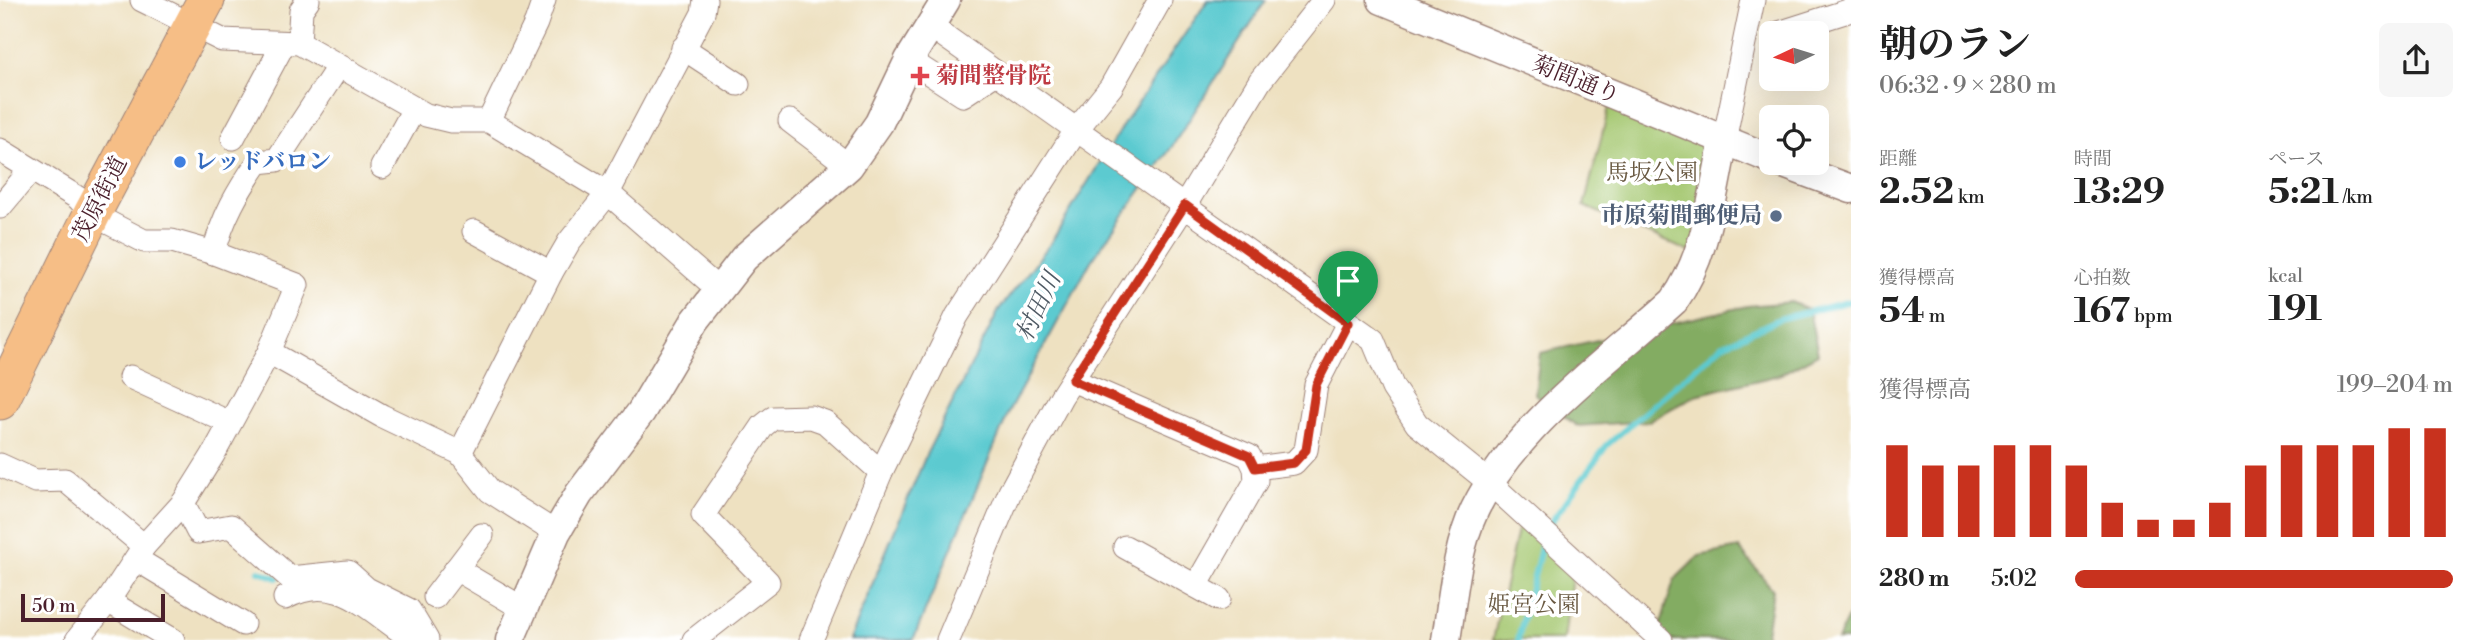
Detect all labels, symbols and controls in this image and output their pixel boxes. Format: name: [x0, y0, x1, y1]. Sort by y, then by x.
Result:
north arrow: [1759, 21, 1829, 91]
map controls: [1759, 21, 1829, 175]
text: 朝のラン: [1879, 22, 2031, 69]
button: share: [2379, 23, 2453, 97]
street label: 菊間通り: [1528, 50, 1624, 110]
place label: 菊間整骨院: [936, 62, 1051, 90]
marker: 菊間整骨院: [910, 66, 930, 86]
text: 06:32 · 9 × 280 m: [1879, 72, 2057, 100]
button: locate: [1759, 105, 1829, 175]
text: 距離: [1879, 147, 1917, 171]
text: 時間: [2074, 147, 2112, 171]
text: ペース: [2268, 147, 2324, 171]
place label: レッドバロン: [194, 148, 331, 176]
street label: 茂原街道: [67, 152, 133, 246]
marker: レッドバロン: [172, 154, 188, 170]
park label: 馬坂公園: [1606, 159, 1698, 187]
text: 2.52: [1879, 171, 1954, 214]
text: 13:29: [2074, 171, 2165, 214]
text: 5:21: [2268, 171, 2339, 214]
text: km: [1954, 185, 1985, 209]
text: /km: [2339, 185, 2373, 209]
place label: 市原菊間郵便局: [1601, 202, 1762, 230]
marker: 市原菊間郵便局: [1768, 208, 1784, 224]
pin: [1318, 251, 1378, 323]
icon: arrive: [1329, 262, 1367, 300]
text: kcal: [2268, 264, 2303, 288]
water label: 村田川: [1010, 265, 1069, 346]
text: 獲得標高: [1879, 266, 1955, 290]
text: 心拍数: [2074, 266, 2131, 290]
text: 191: [2268, 288, 2322, 331]
text: 54: [1879, 290, 1925, 333]
text: 167: [2074, 290, 2130, 333]
text: m: [1925, 304, 1945, 328]
text: bpm: [2130, 304, 2173, 328]
text: 199–204 m: [2337, 371, 2453, 399]
text: 獲得標高: [1879, 376, 1971, 404]
text: 280 m: [1879, 565, 1949, 593]
text: 5:02: [1991, 565, 2037, 593]
scale bar: [21, 591, 164, 623]
park label: 姫宮公園: [1488, 591, 1580, 619]
text: 50 m: [32, 594, 76, 618]

